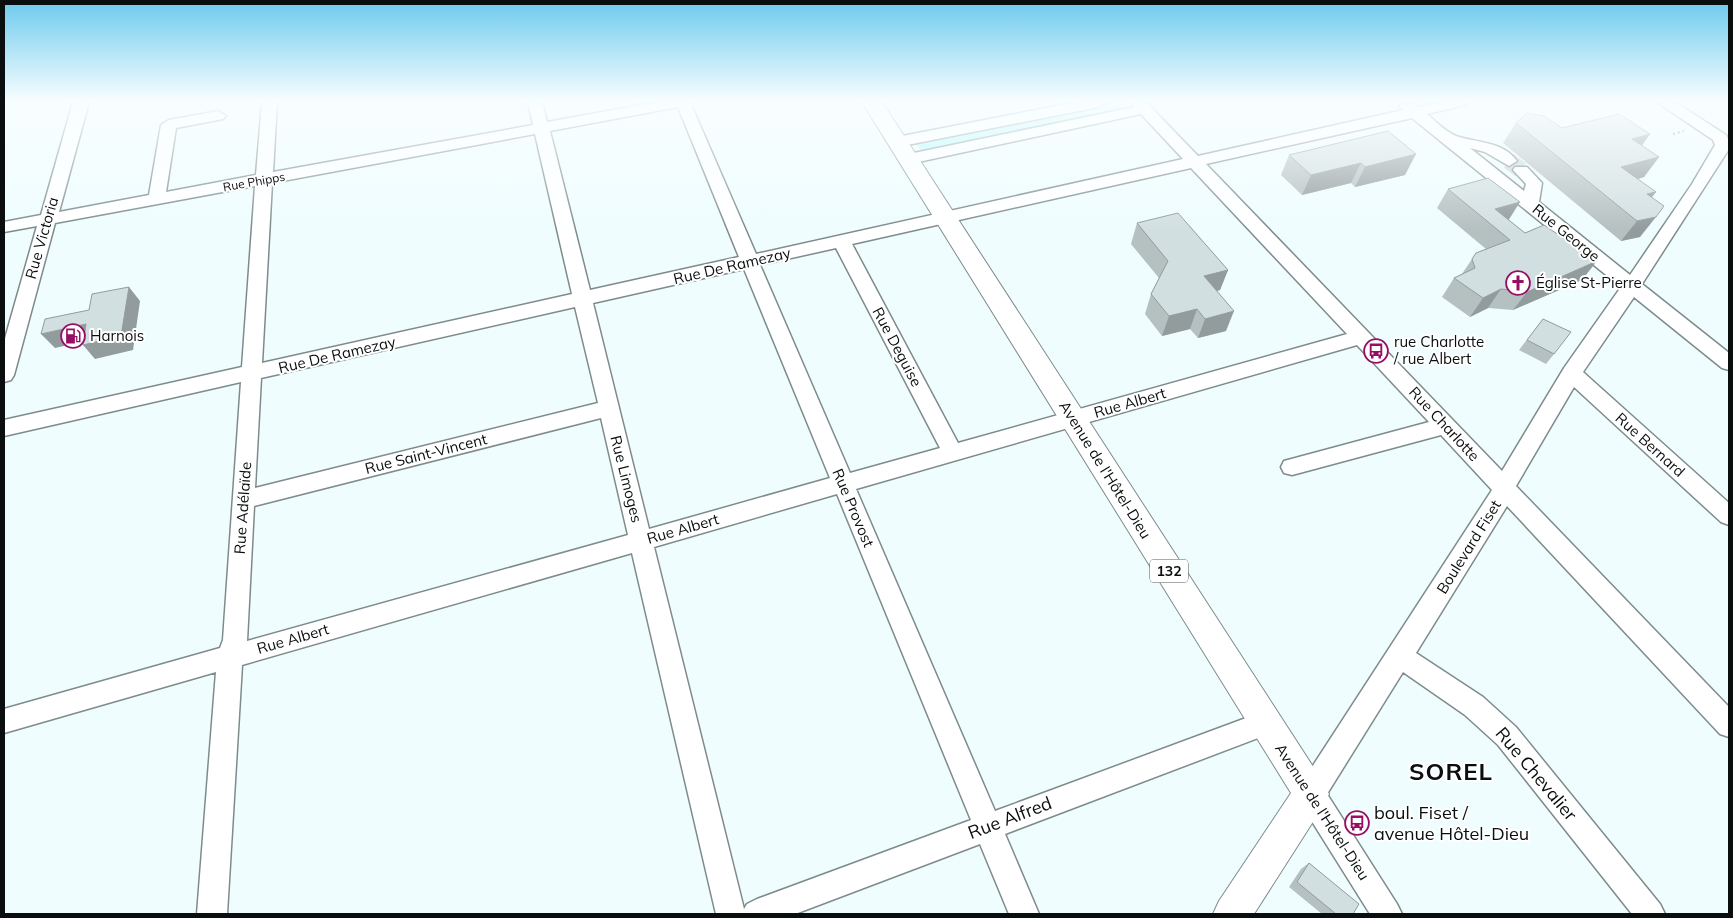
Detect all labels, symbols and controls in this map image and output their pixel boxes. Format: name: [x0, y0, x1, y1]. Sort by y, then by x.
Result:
street label: Rue Phipps: [222, 169, 286, 194]
street label: Rue Victoria: [21, 195, 62, 281]
street label: Rue George: [1529, 200, 1604, 266]
street label: Rue De Ramezay: [671, 243, 792, 288]
church icon: Église St-Pierre: [1505, 270, 1531, 296]
place label: Église St-Pierre: [1536, 273, 1642, 292]
street label: Rue Deguise: [869, 304, 926, 390]
fuel station icon: Harnois: [60, 323, 86, 349]
place label: Harnois: [90, 326, 144, 345]
street label: Rue De Ramezay: [276, 332, 397, 377]
place label: rue Charlotte / rue Albert: [1393, 332, 1484, 368]
bus stop icon: rue Charlotte / rue Albert: [1363, 338, 1389, 364]
street label: Rue Charlotte: [1405, 382, 1484, 465]
street label: Rue Albert: [1092, 383, 1168, 422]
street label: Avenue de l'Hôtel-Dieu: [1055, 397, 1156, 542]
street label: Rue Bernard: [1612, 408, 1689, 481]
street label: Rue Saint-Vincent: [363, 429, 489, 478]
street label: Rue Limoges: [606, 433, 646, 524]
street label: Rue Adélaïde: [230, 461, 255, 555]
street label: Rue Provost: [828, 466, 879, 550]
street label: Boulevard Fiset: [1432, 496, 1505, 597]
street label: Rue Albert: [645, 509, 721, 548]
road number: 132: [1150, 560, 1188, 582]
street label: Rue Albert: [255, 619, 331, 658]
street label: Rue Chevalier: [1491, 722, 1582, 825]
street label: Avenue de l'Hôtel-Dieu: [1271, 740, 1374, 884]
district label: SOREL: [1409, 756, 1493, 786]
street label: Rue Alfred: [965, 791, 1055, 844]
place label: boul. Fiset / avenue Hôtel-Dieu: [1374, 801, 1529, 845]
bus stop icon: boul. Fiset / avenue Hôtel-Dieu: [1344, 810, 1370, 836]

